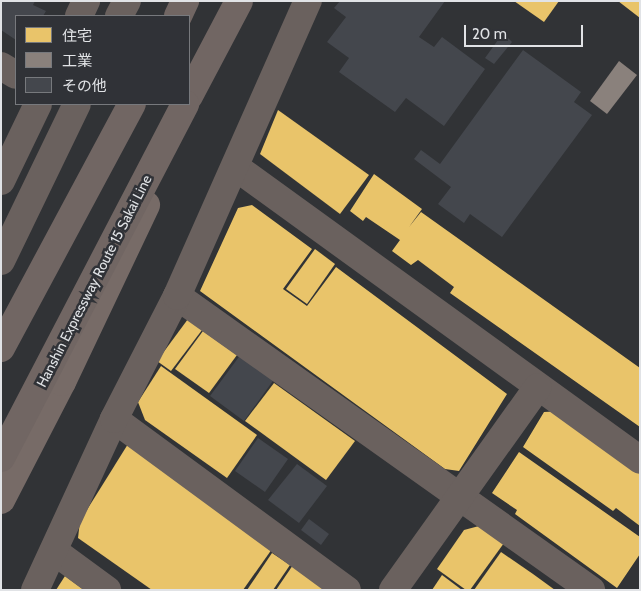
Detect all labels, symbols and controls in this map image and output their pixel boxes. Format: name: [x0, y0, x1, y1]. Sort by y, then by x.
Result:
legend: [15, 15, 190, 105]
scale bar: [466, 15, 585, 47]
text: 20 m: [472, 25, 507, 43]
text: 住宅: [62, 27, 92, 45]
text: 工業: [62, 52, 92, 70]
text: その他: [62, 77, 107, 95]
street label: Hanshin Expressway Route 15 Sakai Line: [33, 172, 155, 390]

